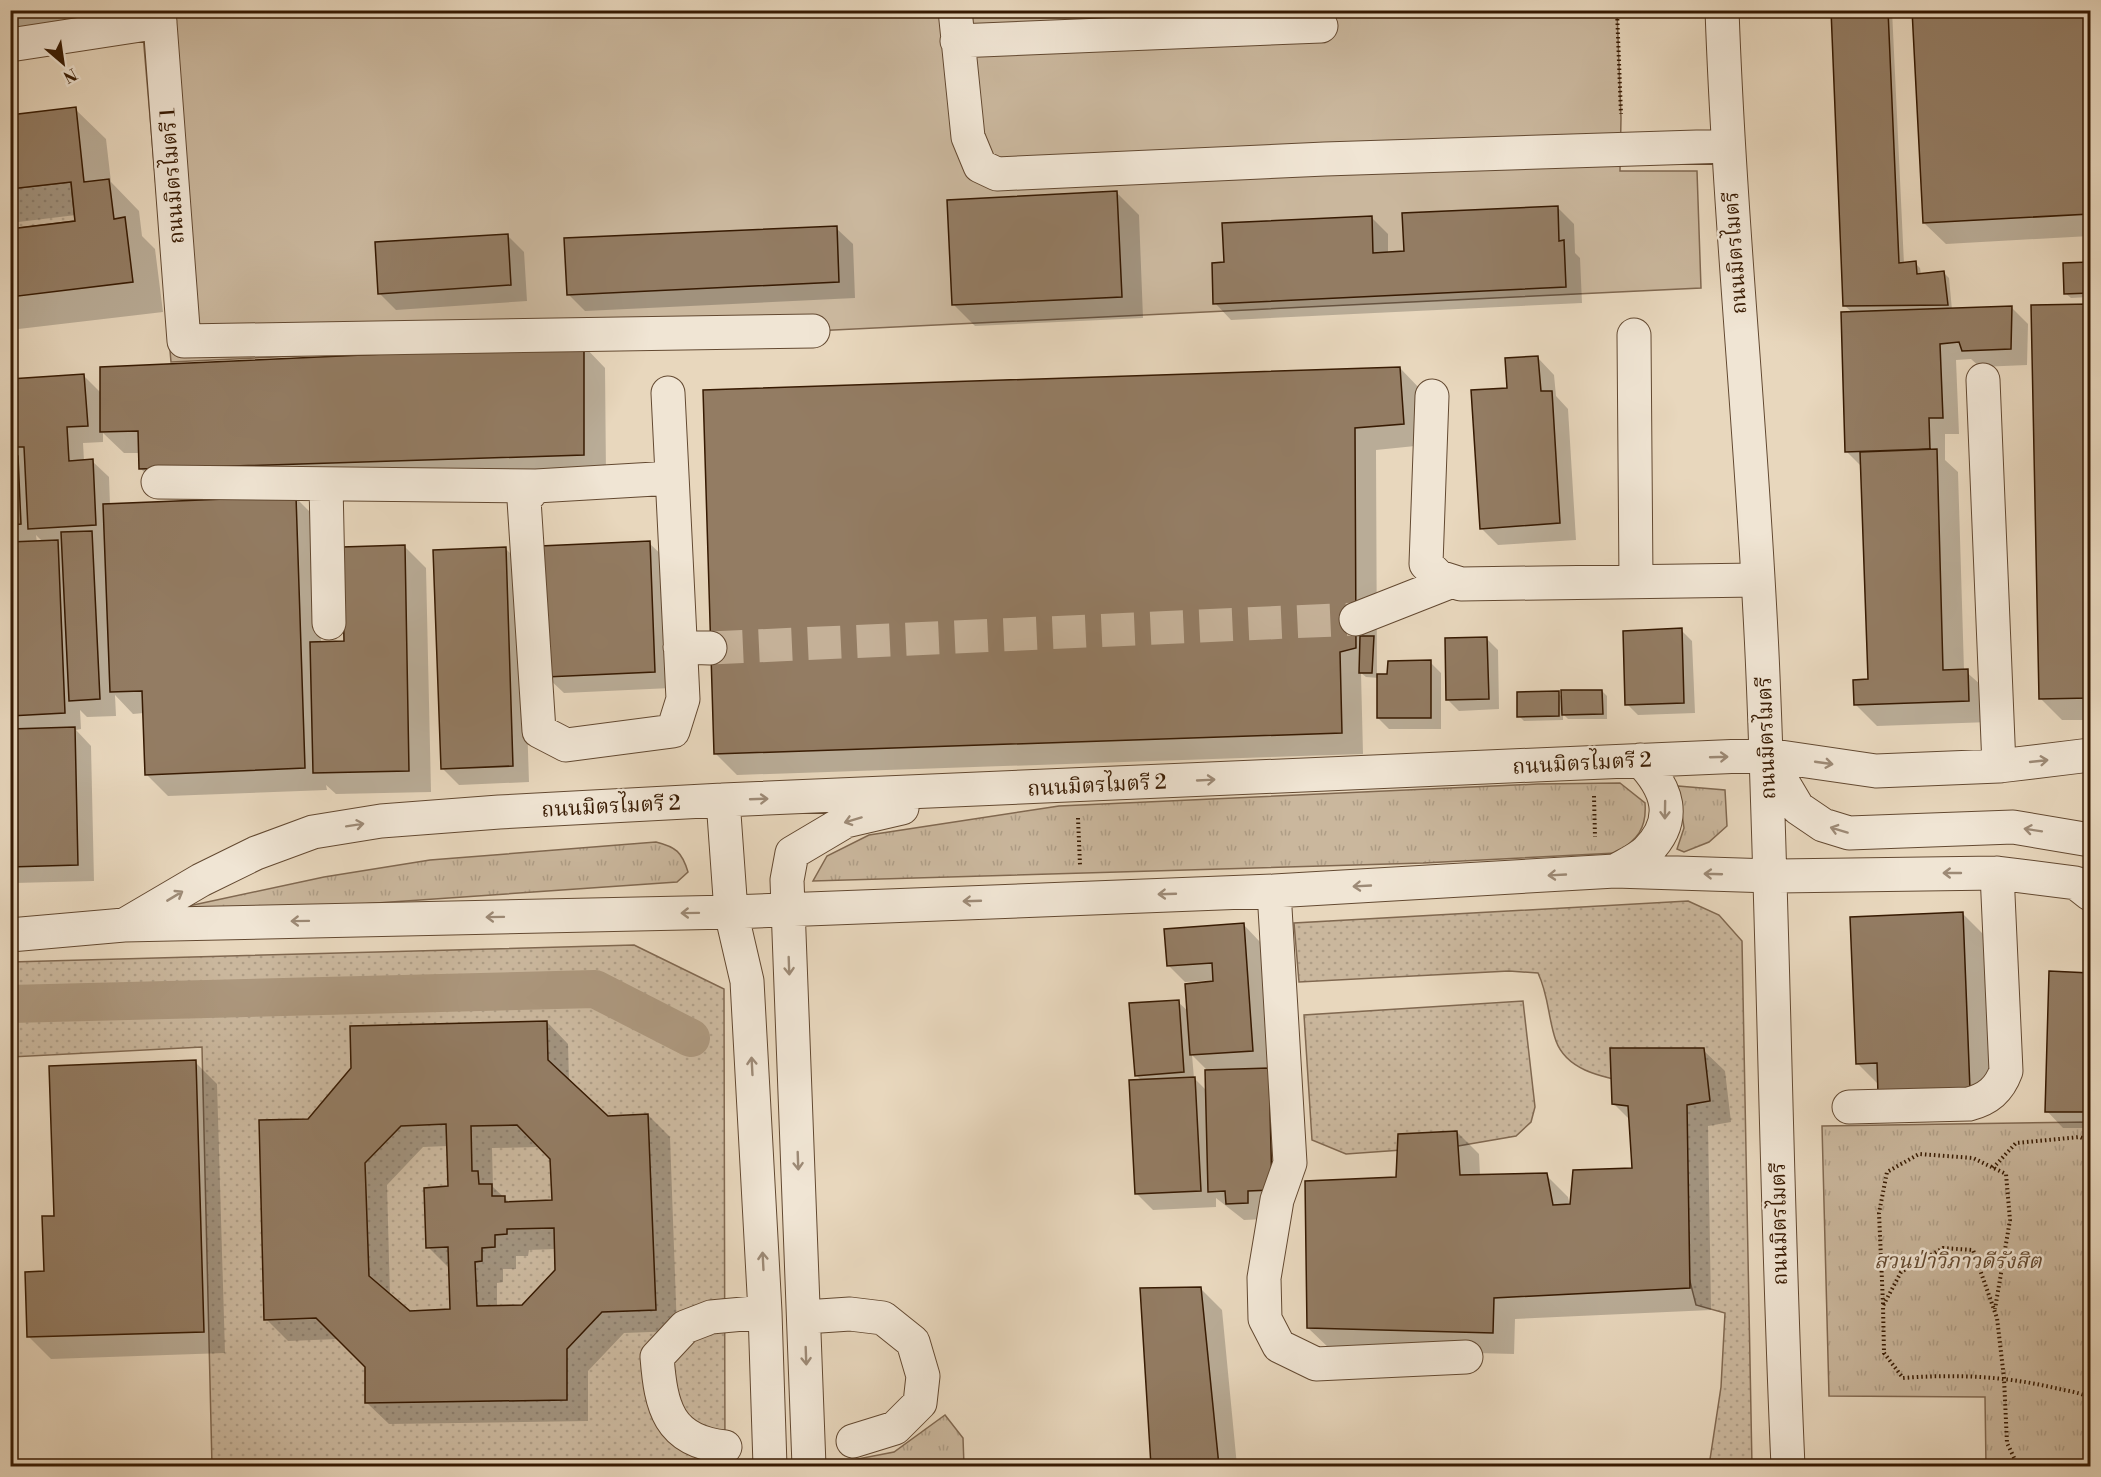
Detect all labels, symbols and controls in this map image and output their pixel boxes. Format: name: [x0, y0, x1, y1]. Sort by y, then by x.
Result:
north arrow: [33, 33, 93, 93]
text: N: [59, 63, 80, 87]
street label: ถนนมิตรไมตรี 1: [152, 107, 191, 245]
street label: ถนนมิตรไมตรี: [1716, 191, 1753, 315]
street label: ถนนมิตรไมตรี: [1749, 676, 1782, 800]
street label: ถนนมิตรไมตรี 2: [1512, 744, 1652, 781]
one-way arrow: [1709, 751, 1729, 763]
one-way arrow: [2029, 755, 2049, 766]
one-way arrow: [1814, 758, 1833, 769]
street label: ถนนมิตรไมตรี 2: [1027, 766, 1167, 803]
one-way arrow: [1195, 775, 1215, 786]
street label: ถนนมิตรไมตรี 2: [541, 787, 681, 824]
one-way arrow: [748, 793, 768, 805]
one-way arrow: [1660, 800, 1671, 819]
one-way arrow: [844, 815, 863, 826]
one-way arrow: [345, 820, 364, 831]
one-way arrow: [1830, 824, 1849, 835]
one-way arrow: [2023, 825, 2043, 836]
one-way arrow: [1943, 867, 1963, 879]
one-way arrow: [1703, 869, 1723, 880]
one-way arrow: [1547, 870, 1567, 881]
one-way arrow: [1353, 880, 1373, 891]
one-way arrow: [166, 889, 183, 901]
one-way arrow: [1158, 889, 1178, 900]
one-way arrow: [963, 895, 983, 907]
one-way arrow: [680, 907, 700, 918]
one-way arrow: [485, 911, 505, 923]
one-way arrow: [290, 916, 310, 927]
one-way arrow: [784, 956, 795, 976]
one-way arrow: [746, 1057, 757, 1077]
one-way arrow: [792, 1150, 803, 1170]
street label: ถนนมิตรไมตรี: [1763, 1162, 1794, 1286]
park label: สวนป่าวิภาวดีรังสิต: [1874, 1249, 2042, 1275]
one-way arrow: [757, 1252, 768, 1272]
one-way arrow: [800, 1345, 811, 1365]

